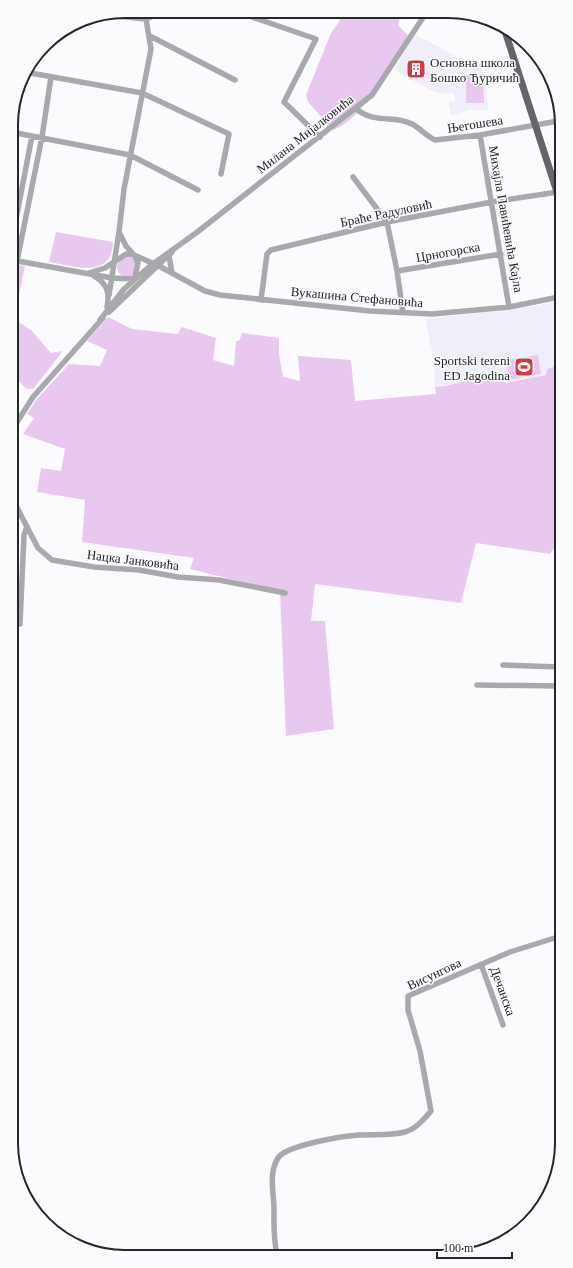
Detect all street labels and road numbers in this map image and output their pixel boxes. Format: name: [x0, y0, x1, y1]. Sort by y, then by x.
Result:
street label: Милана Мијалковића: [254, 91, 357, 176]
street label: Његошева: [446, 112, 504, 136]
street label: Михајла Павићевића Кајла: [486, 144, 526, 294]
street label: Браће Радуловић: [339, 196, 434, 230]
street label: Црногорска: [415, 239, 482, 265]
street label: Вукашина Стефановића: [290, 284, 424, 310]
street label: Нацка Јанковића: [86, 547, 180, 573]
street label: Висунгова: [405, 955, 464, 993]
street label: Дечанска: [487, 964, 519, 1018]

